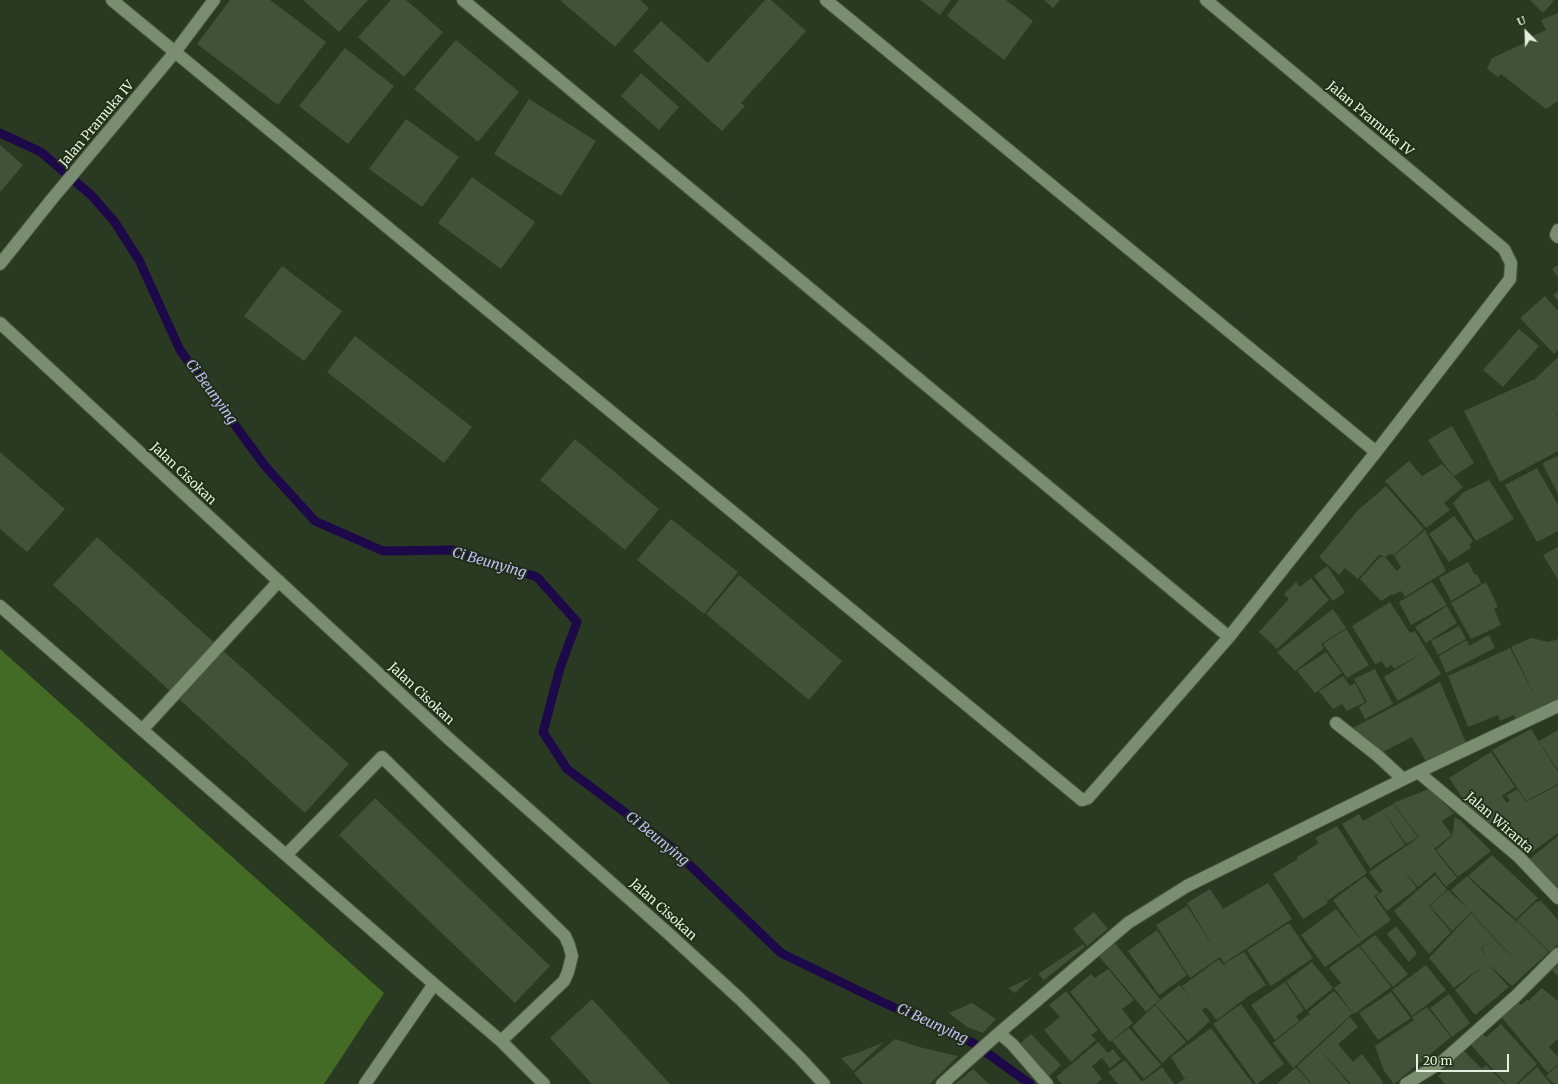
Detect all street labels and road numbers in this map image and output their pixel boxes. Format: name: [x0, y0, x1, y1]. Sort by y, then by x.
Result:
street label: Jalan Pramuka IV: [56, 78, 138, 170]
street label: Jalan Pramuka IV: [1324, 78, 1416, 160]
street label: Jalan Cisokan: [147, 440, 219, 508]
street label: Jalan Cisokan: [385, 660, 457, 728]
street label: Jalan Wiranta: [1462, 789, 1536, 857]
street label: Jalan Cisokan: [626, 876, 700, 944]

